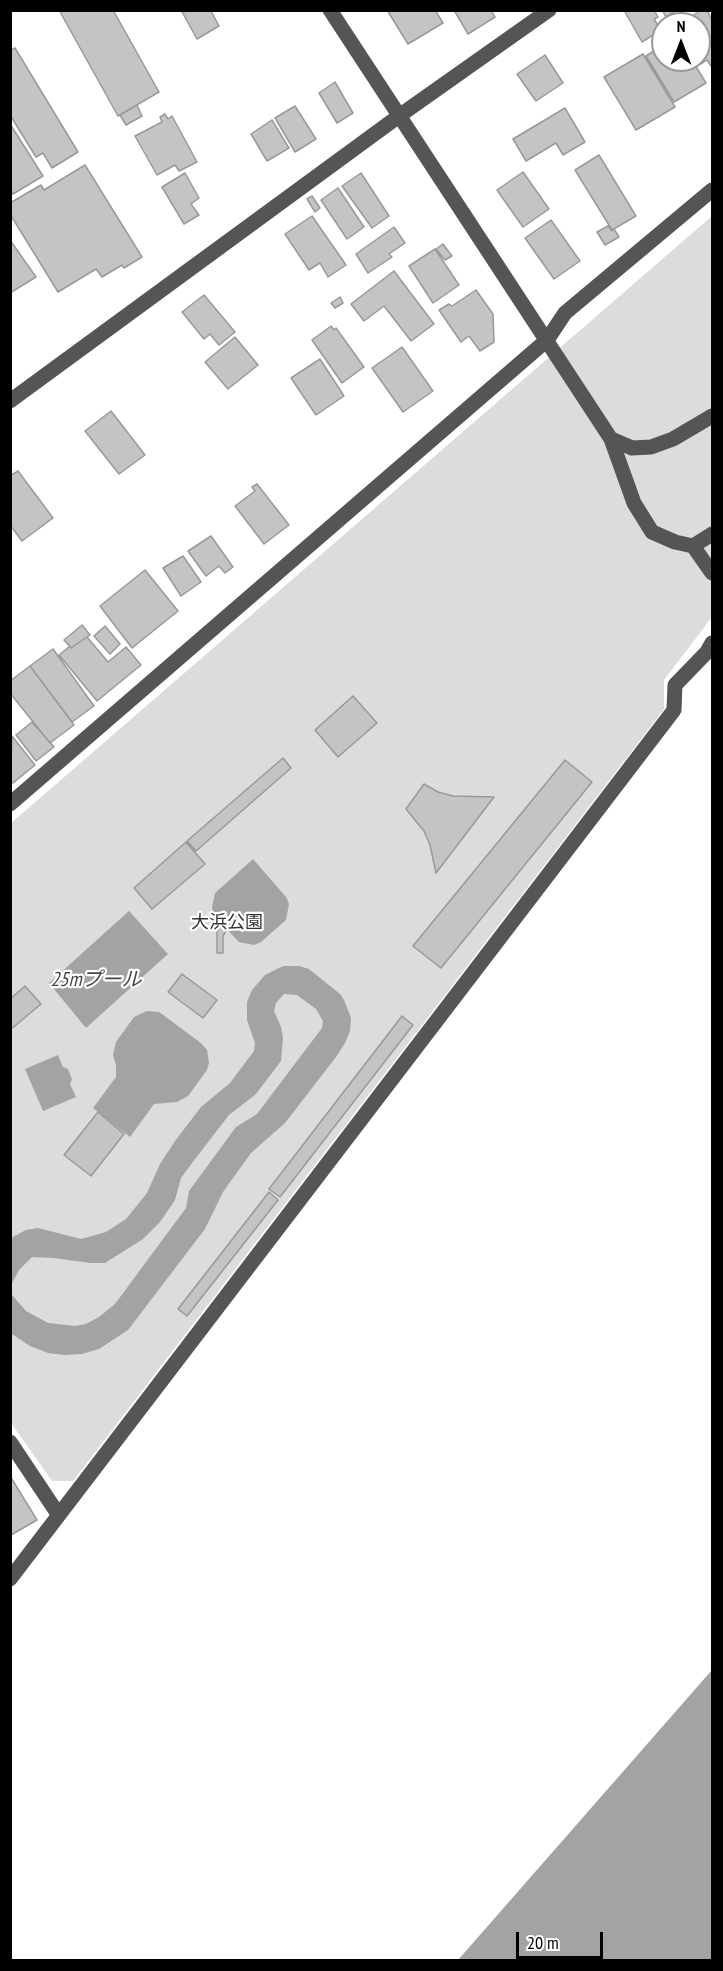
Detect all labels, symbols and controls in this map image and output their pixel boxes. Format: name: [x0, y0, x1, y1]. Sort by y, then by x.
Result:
north arrow: [651, 12, 711, 72]
text: N: [677, 16, 685, 36]
park label: 大浜公園: [191, 912, 263, 934]
water label: 25mプール: [50, 968, 142, 992]
scale bar: [519, 1920, 606, 1958]
text: 20 m: [527, 1931, 559, 1954]

